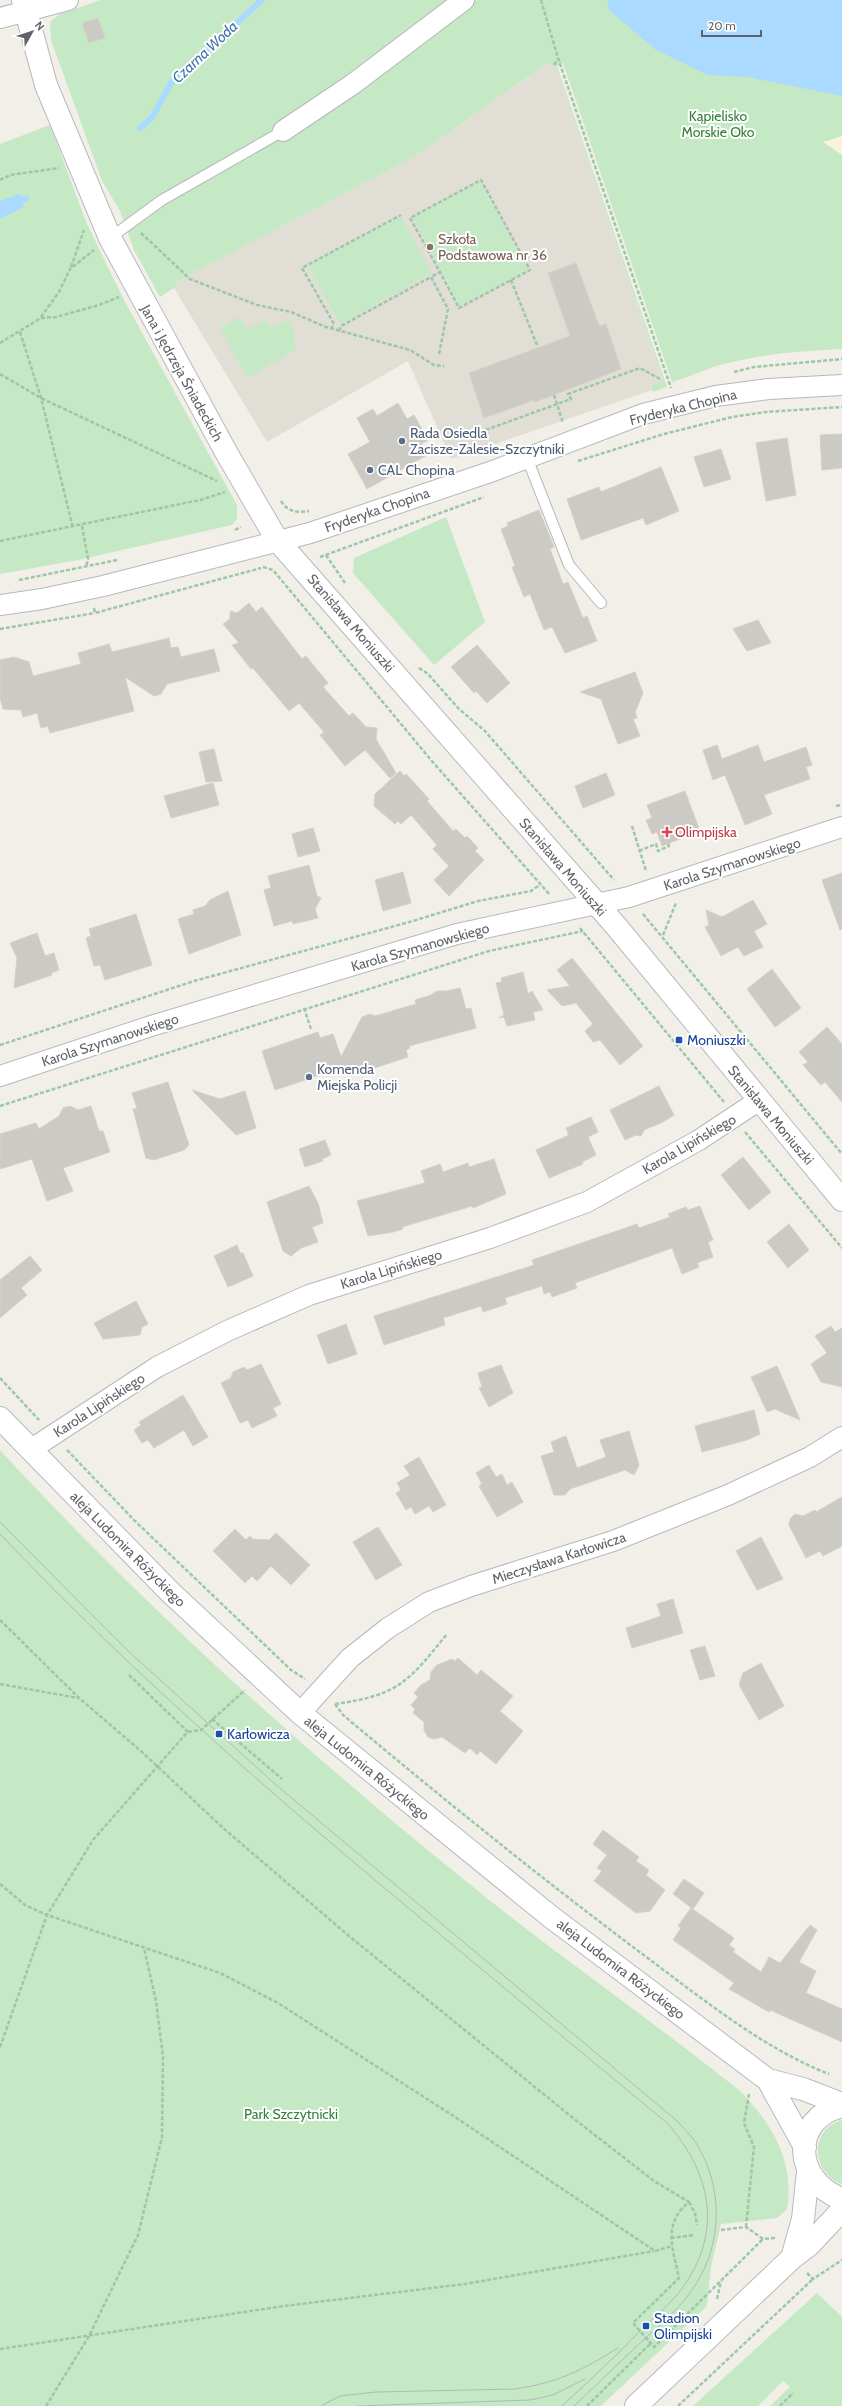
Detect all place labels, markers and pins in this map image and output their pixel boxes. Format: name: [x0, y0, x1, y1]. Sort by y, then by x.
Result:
place label: Szkoła Podstawowa nr 36: [438, 230, 547, 264]
marker: Szkoła Podstawowa nr 36: [425, 242, 435, 252]
place label: Rada Osiedla Zacisze-Zalesie-Szczytniki: [410, 424, 564, 458]
marker: Rada Osiedla Zacisze-Zalesie-Szczytniki: [397, 436, 407, 446]
place label: CAL Chopina: [378, 461, 455, 479]
marker: CAL Chopina: [365, 465, 375, 475]
place label: Olimpijska: [675, 823, 737, 841]
marker: Olimpijska: [662, 827, 672, 837]
place label: Moniuszki: [687, 1031, 746, 1049]
marker: Moniuszki: [674, 1035, 684, 1045]
place label: Komenda Miejska Policji: [317, 1060, 397, 1094]
marker: Komenda Miejska Policji: [304, 1072, 314, 1082]
place label: Karłowicza: [227, 1725, 290, 1743]
marker: Karłowicza: [214, 1729, 224, 1739]
place label: Stadion Olimpijski: [654, 2309, 712, 2343]
marker: Stadion Olimpijski: [641, 2321, 651, 2331]

